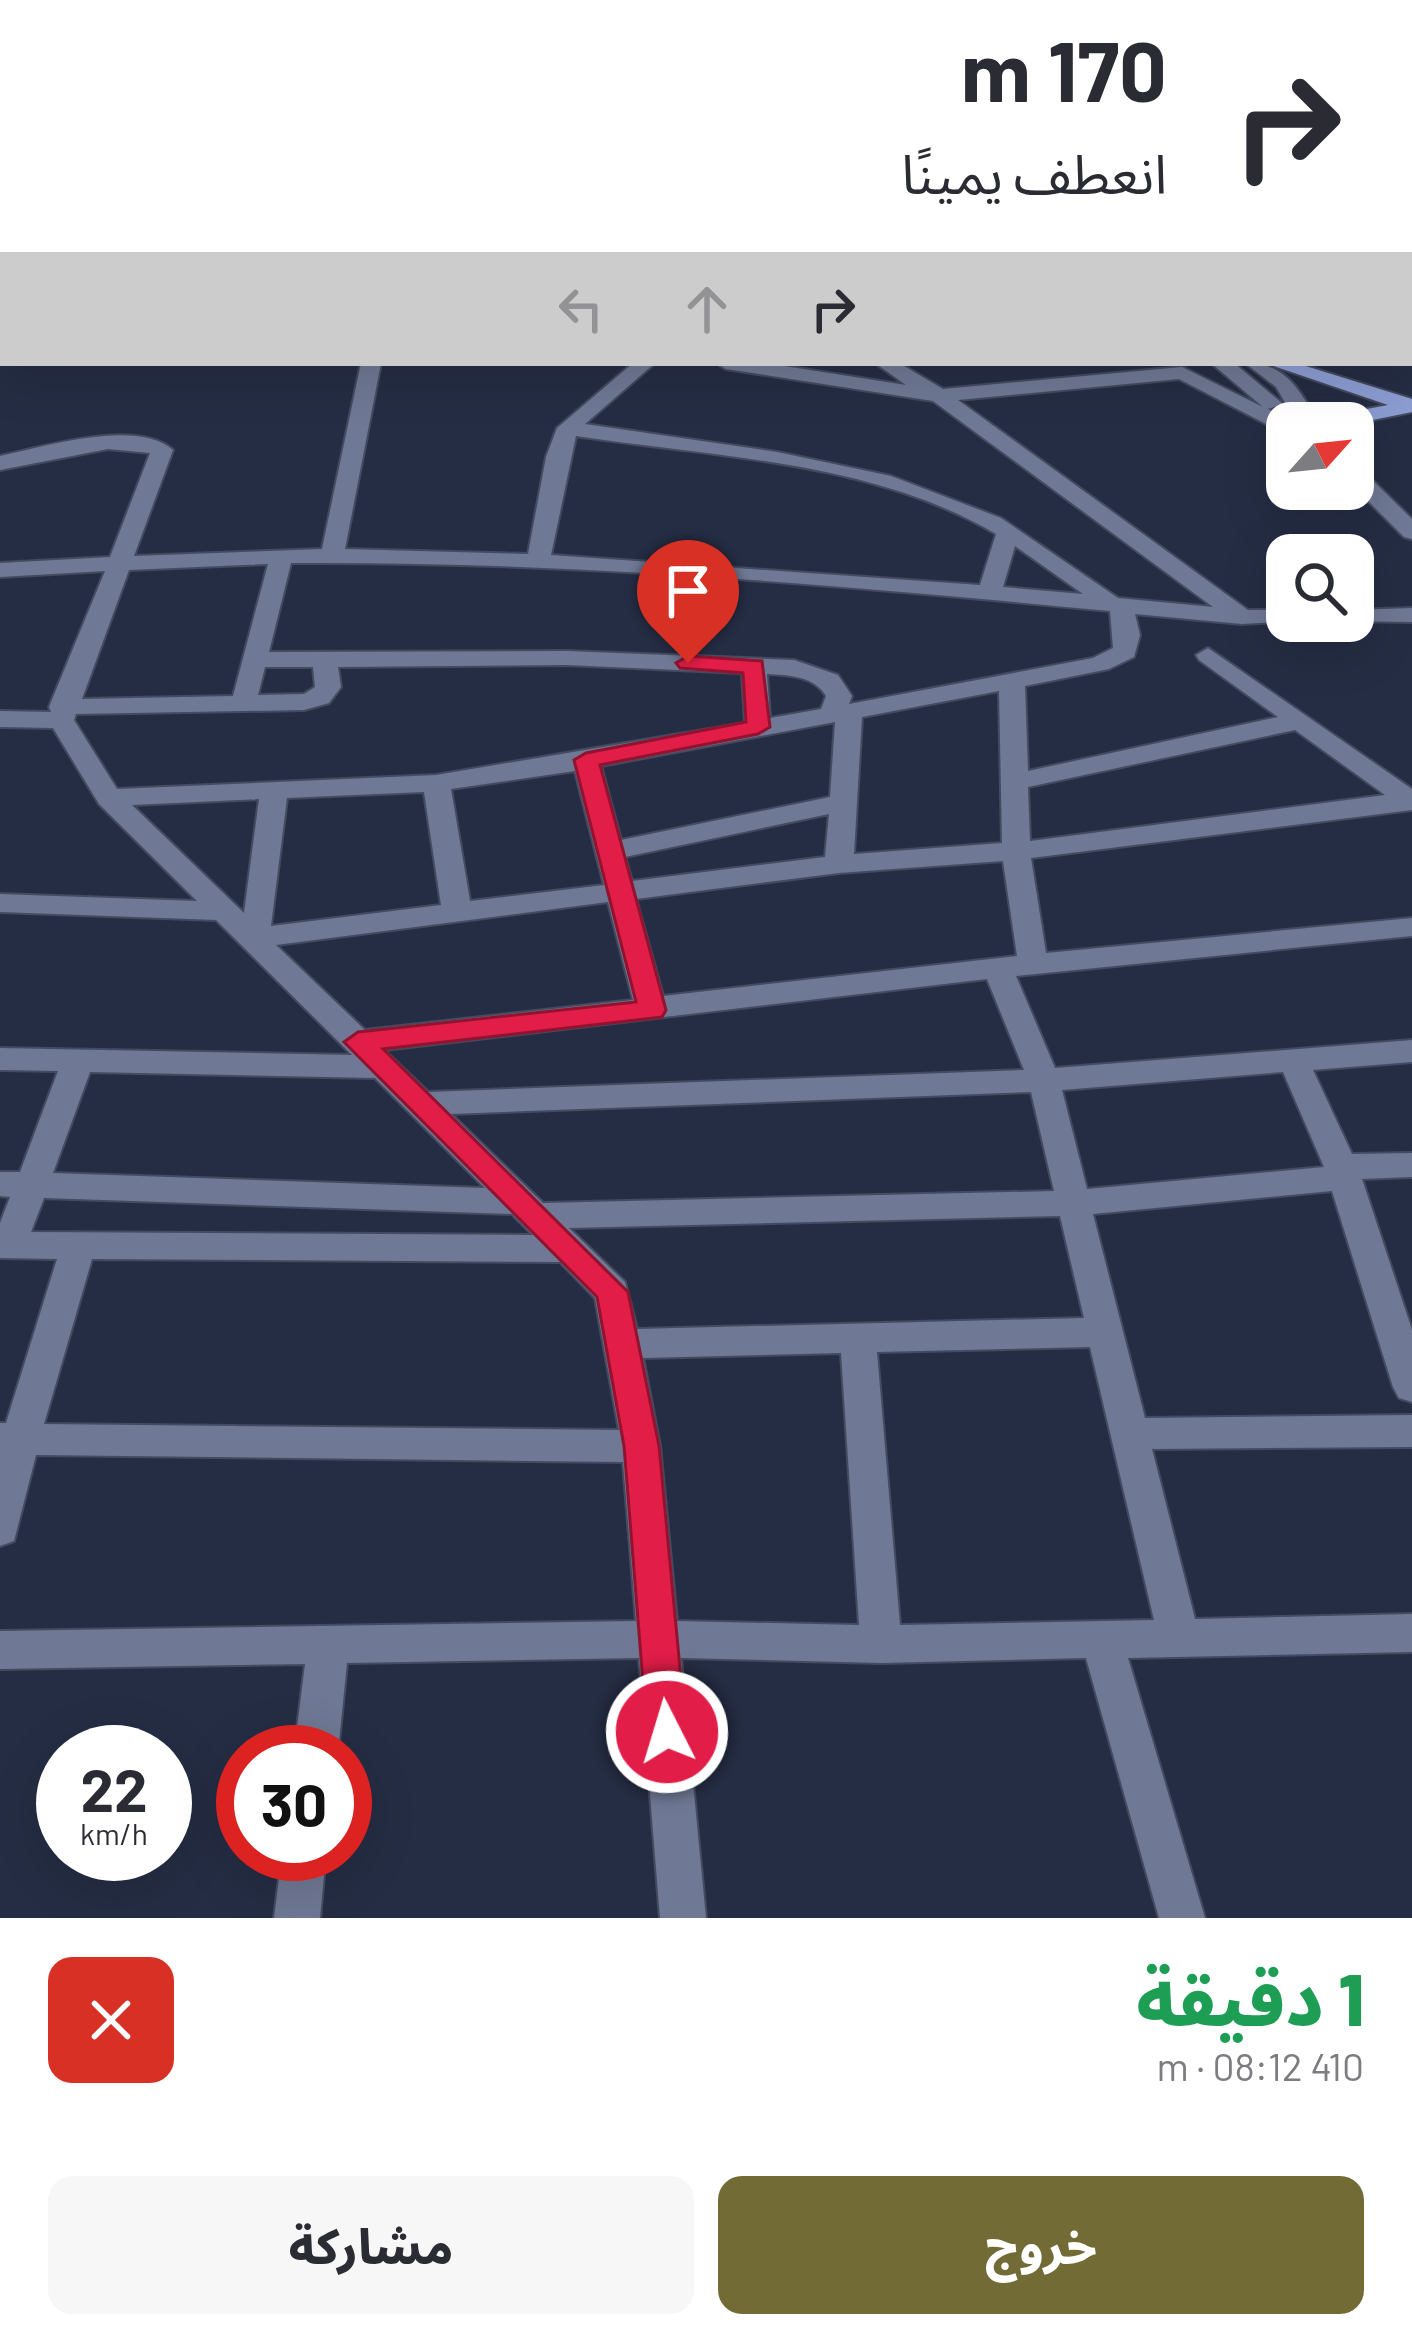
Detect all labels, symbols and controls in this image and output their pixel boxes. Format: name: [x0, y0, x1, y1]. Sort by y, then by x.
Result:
text: 170 m: [961, 18, 1167, 119]
icon: right: [1209, 48, 1365, 204]
text: انعطف يمينًا: [901, 140, 1167, 205]
icon: left: [548, 276, 614, 342]
icon: ahead: [674, 276, 740, 342]
icon: right: [800, 276, 866, 342]
north arrow: [1266, 402, 1374, 510]
map controls: [1266, 402, 1374, 642]
button: search: [1266, 534, 1374, 642]
pin: [637, 540, 739, 663]
icon: arrive: [655, 558, 721, 624]
position arrow: [604, 1669, 730, 1795]
speed limit sign: 30: [216, 1725, 372, 1881]
text: 22: [80, 1752, 148, 1824]
text: km/h: [80, 1815, 148, 1851]
text: 1 دقيقة: [1136, 1954, 1364, 2040]
button: close: [48, 1957, 174, 2083]
text: 410 m · 08:12: [1156, 2042, 1364, 2089]
button: مشاركة: [48, 2176, 694, 2314]
button: خروج: [718, 2176, 1364, 2314]

